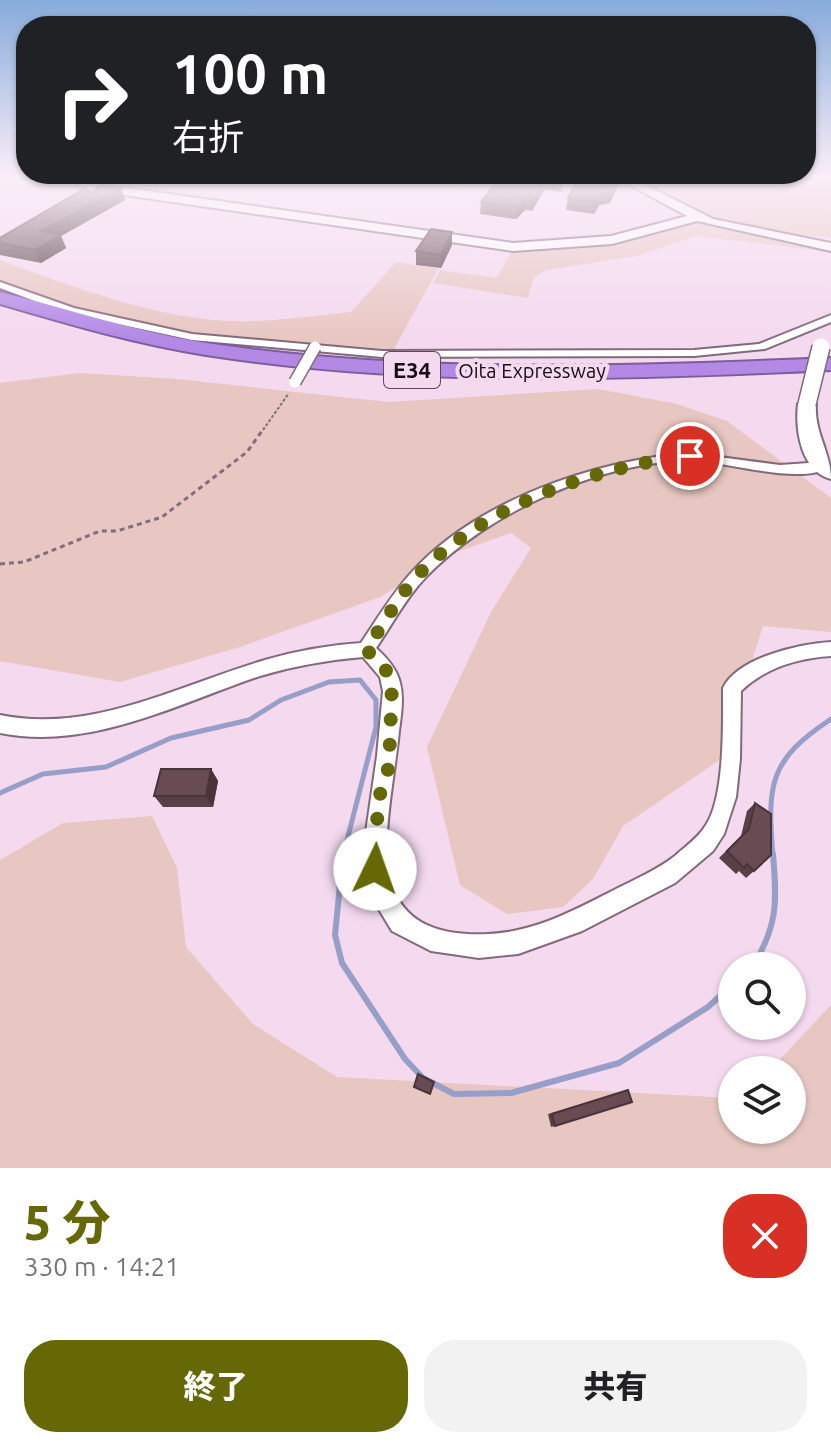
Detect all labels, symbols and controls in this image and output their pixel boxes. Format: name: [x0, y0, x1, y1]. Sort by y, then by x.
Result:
text: 100 m: [172, 42, 328, 105]
icon: right: [40, 48, 144, 152]
text: 右折: [172, 116, 244, 157]
road number: E34: [384, 352, 440, 388]
street label: Oita Expressway: [458, 359, 606, 382]
pin: [656, 422, 724, 490]
icon: arrive: [668, 434, 712, 478]
position arrow: [333, 827, 417, 911]
map controls: [718, 952, 806, 1144]
button: search: [718, 952, 806, 1040]
button: layers: [718, 1056, 806, 1144]
button: close: [723, 1194, 807, 1278]
text: 5 分: [24, 1195, 111, 1249]
text: 330 m · 14:21: [24, 1252, 180, 1281]
button: 終了: [24, 1340, 408, 1432]
button: 共有: [424, 1340, 807, 1432]

